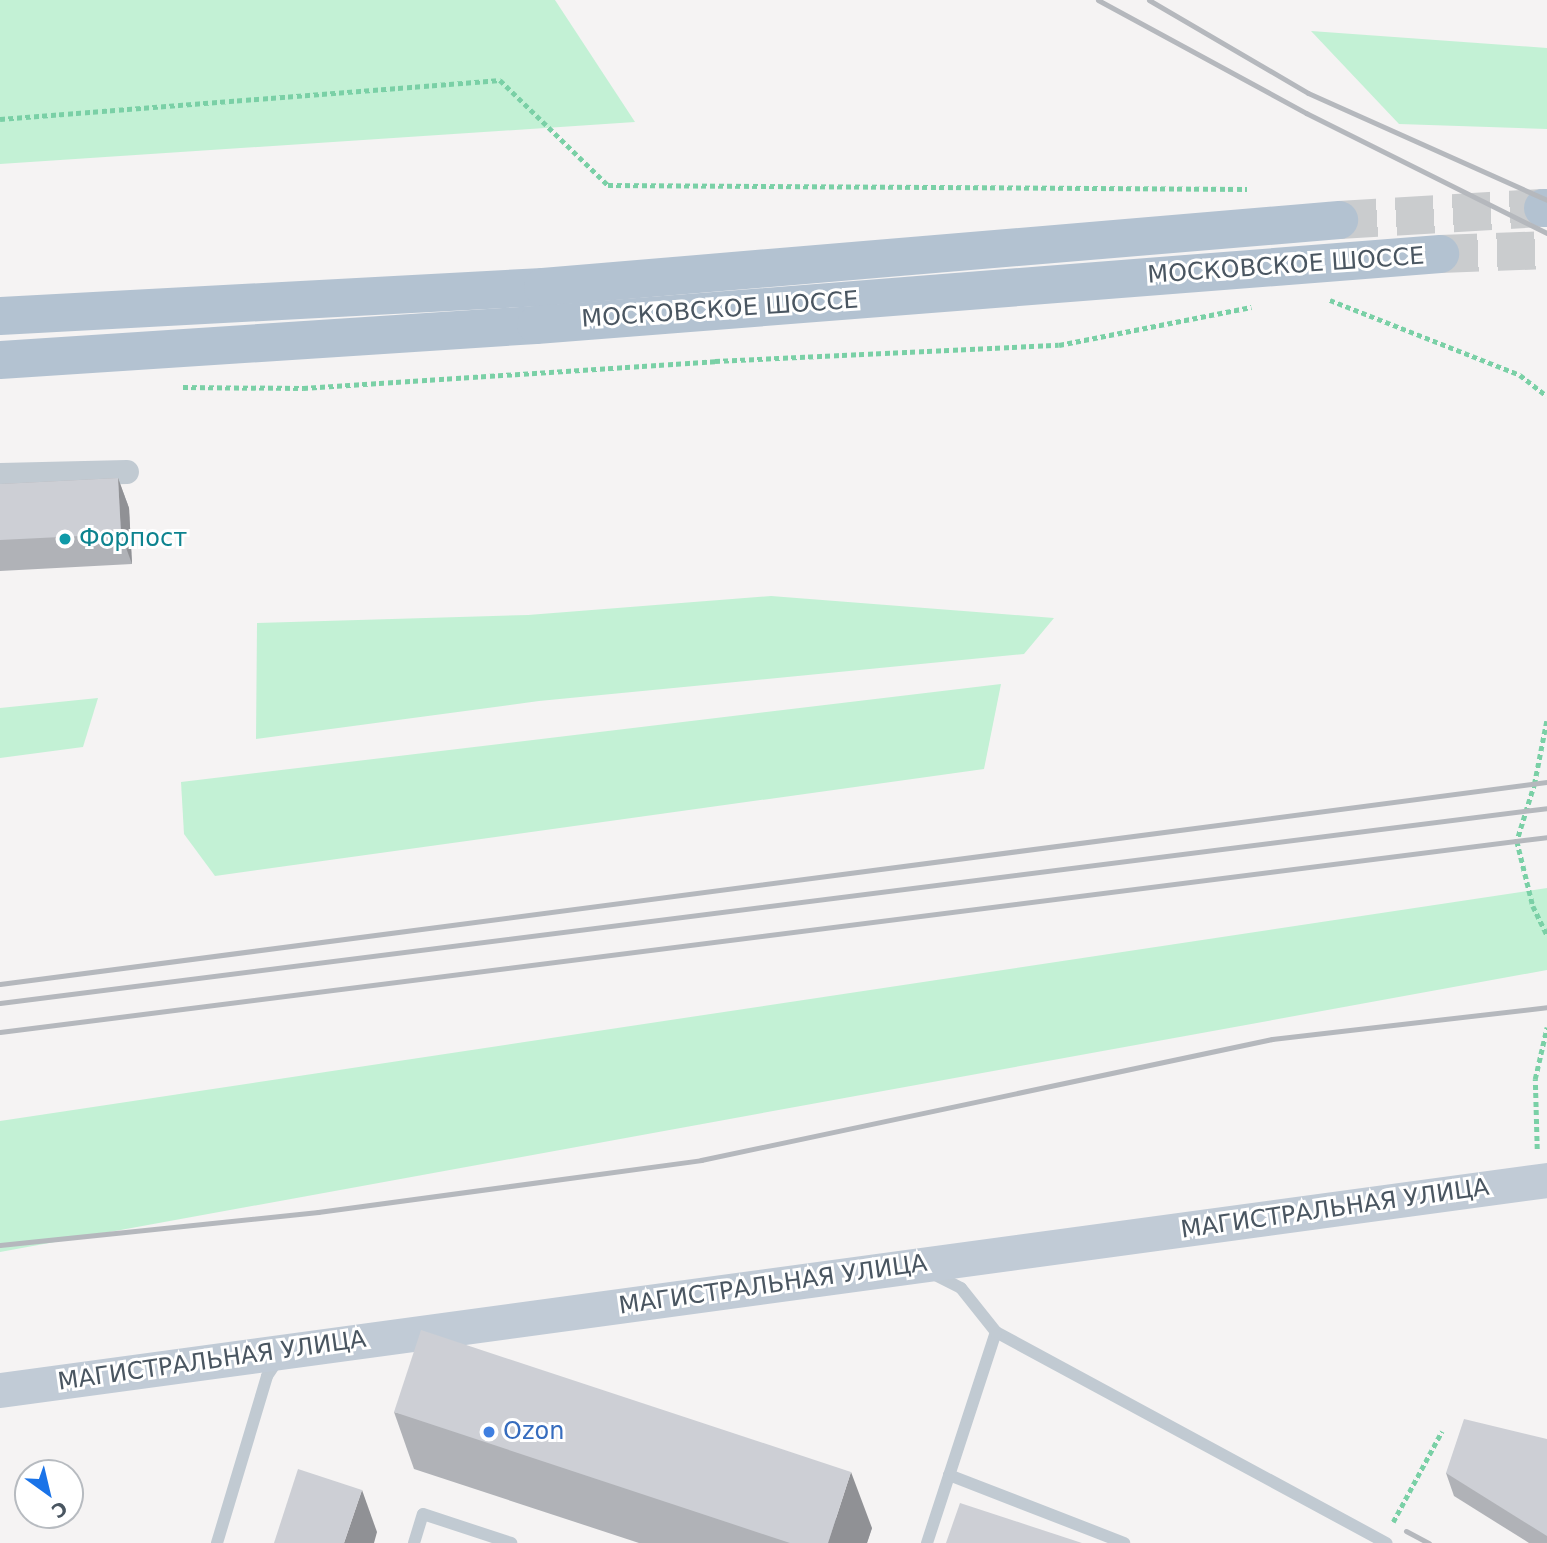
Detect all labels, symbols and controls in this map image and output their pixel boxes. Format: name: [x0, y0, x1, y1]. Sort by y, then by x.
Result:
street label: МОСКОВСКОЕ ШОССЕ: [1147, 242, 1425, 290]
street label: МОСКОВСКОЕ ШОССЕ: [581, 286, 859, 334]
place label: Форпост: [79, 525, 187, 553]
marker: Форпост: [57, 531, 73, 547]
street label: МАГИСТРАЛЬНАЯ УЛИЦА: [1179, 1173, 1491, 1245]
street label: МАГИСТРАЛЬНАЯ УЛИЦА: [617, 1249, 929, 1321]
street label: МАГИСТРАЛЬНАЯ УЛИЦА: [56, 1325, 368, 1397]
place label: Ozon: [503, 1418, 564, 1446]
marker: Ozon: [481, 1424, 497, 1440]
north arrow: [14, 1459, 84, 1529]
text: С: [48, 1497, 72, 1523]

